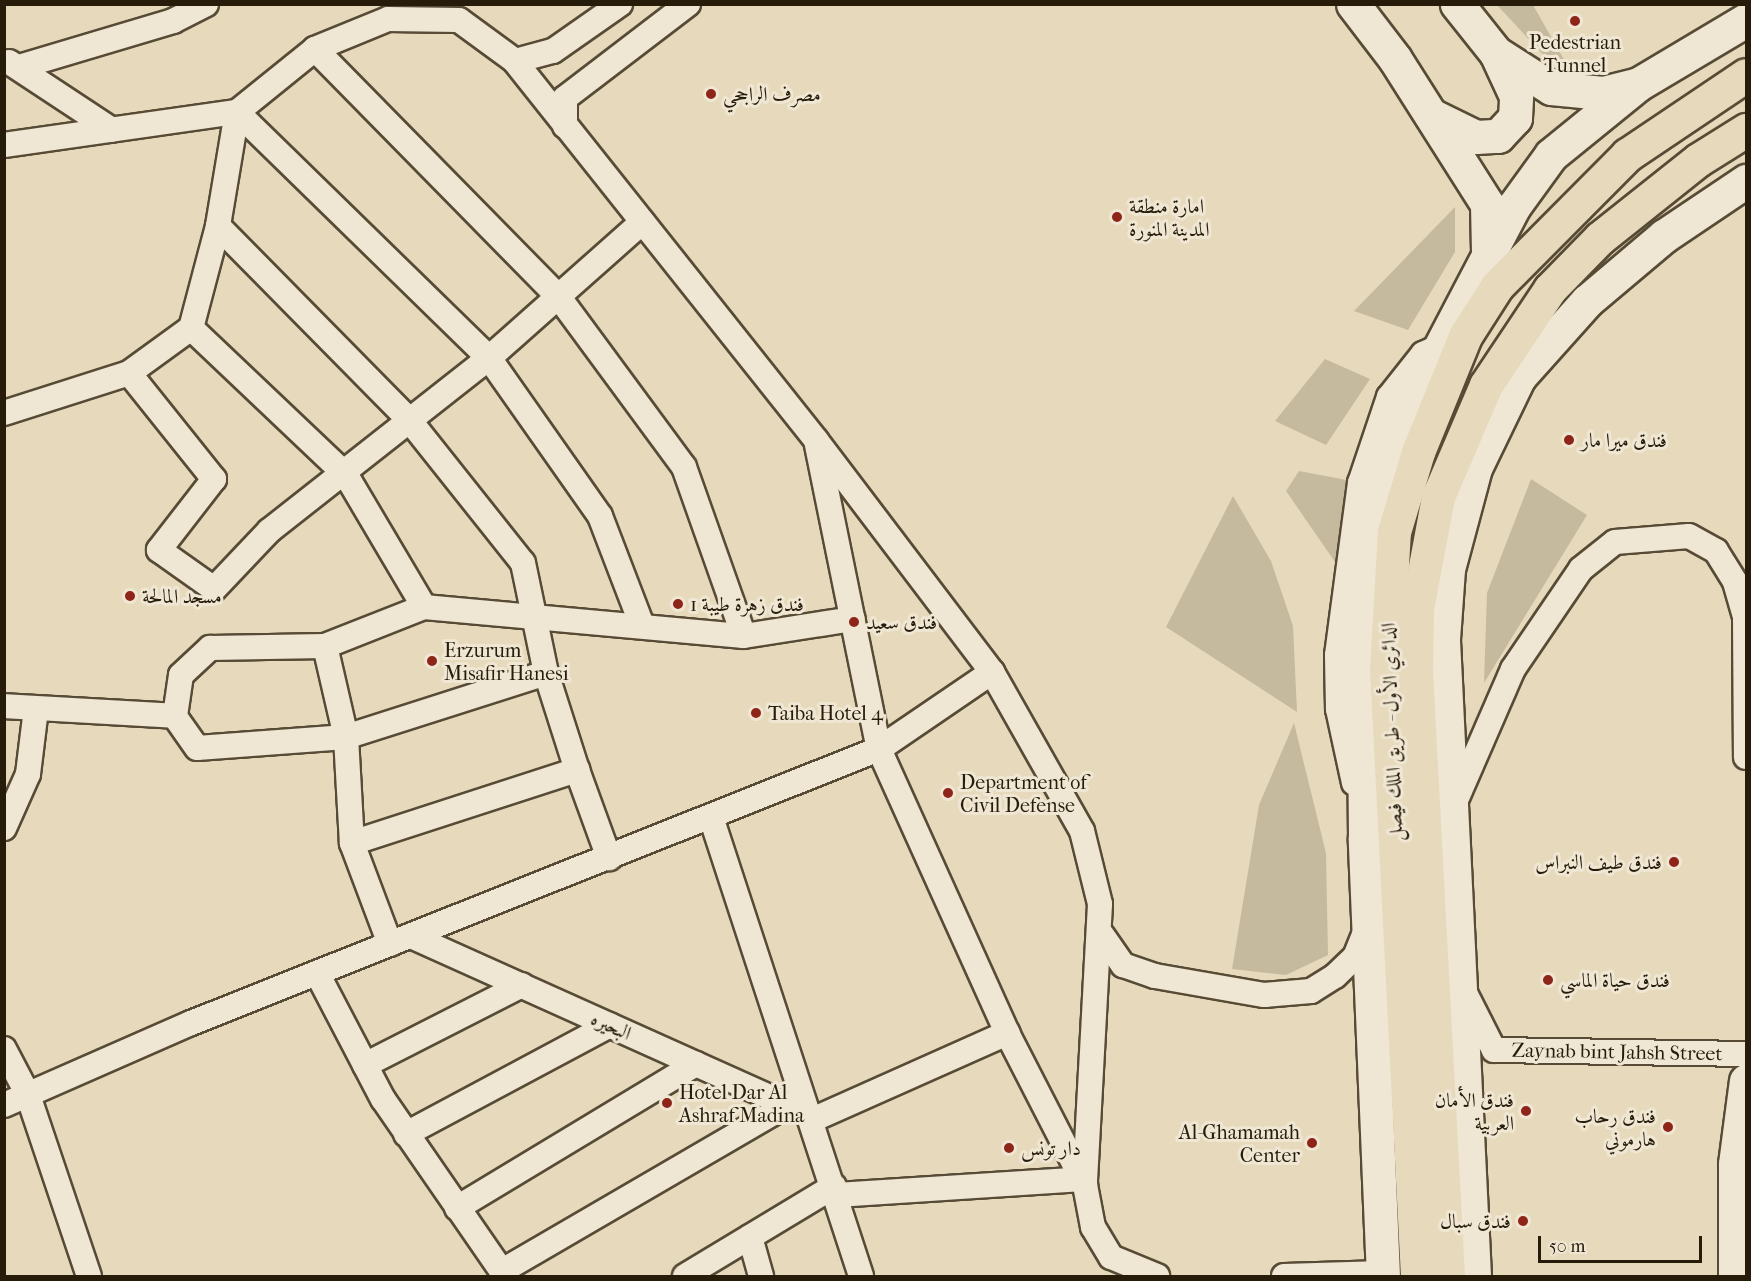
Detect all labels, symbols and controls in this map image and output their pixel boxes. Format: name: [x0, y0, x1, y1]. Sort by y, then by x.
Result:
marker: Pedestrian Tunnel: [1568, 14, 1582, 28]
place label: Pedestrian Tunnel: [1529, 30, 1621, 77]
place label: مصرف الراجحي: [723, 82, 821, 106]
marker: مصرف الراجحي: [704, 87, 718, 101]
place label: امارة منطقة المدينة المنورة: [1129, 194, 1210, 241]
marker: امارة منطقة المدينة المنورة: [1110, 210, 1124, 224]
place label: فندق ميرا مار: [1581, 428, 1667, 452]
marker: فندق ميرا مار: [1562, 433, 1576, 447]
place label: مسجد المالحة: [142, 584, 222, 608]
marker: مسجد المالحة: [123, 589, 137, 603]
place label: فندق زهرة طيبة 1: [690, 592, 804, 616]
marker: فندق زهرة طيبة 1: [671, 597, 685, 611]
place label: فندق سعيد: [866, 610, 937, 634]
marker: فندق سعيد: [847, 615, 861, 629]
street label: الدائري الأول - طريق الملك فيصل: [1376, 622, 1408, 842]
place label: Erzurum Misafir Hanesi: [444, 638, 569, 685]
marker: Erzurum Misafir Hanesi: [425, 654, 439, 668]
place label: Taiba Hotel 4: [768, 701, 883, 725]
marker: Taiba Hotel 4: [749, 706, 763, 720]
place label: Department of Civil Defense: [960, 770, 1087, 817]
marker: Department of Civil Defense: [941, 786, 955, 800]
place label: فندق طيف النبراس: [1535, 850, 1662, 874]
marker: فندق طيف النبراس: [1667, 855, 1681, 869]
place label: فندق حياة الماسي: [1560, 968, 1670, 992]
marker: فندق حياة الماسي: [1541, 973, 1555, 987]
street label: البحيره: [587, 1007, 635, 1045]
street label: Zaynab bint Jahsh Street: [1511, 1038, 1723, 1066]
place label: Hotel Dar Al Ashraf Madina: [679, 1080, 804, 1127]
place label: فندق الأمان العربية: [1435, 1088, 1514, 1135]
marker: Hotel Dar Al Ashraf Madina: [660, 1096, 674, 1110]
marker: فندق الأمان العربية: [1519, 1104, 1533, 1118]
place label: فندق رحاب هارموني: [1575, 1104, 1656, 1151]
place label: Al-Ghamamah Center: [1179, 1120, 1300, 1167]
marker: فندق رحاب هارموني: [1661, 1120, 1675, 1134]
place label: دار تونس: [1021, 1136, 1081, 1160]
marker: Al-Ghamamah Center: [1305, 1136, 1319, 1150]
marker: دار تونس: [1002, 1141, 1016, 1155]
place label: فندق سبال: [1440, 1209, 1511, 1233]
marker: فندق سبال: [1516, 1214, 1530, 1228]
scale bar: [1541, 1224, 1704, 1262]
text: 50 m: [1549, 1236, 1585, 1257]

